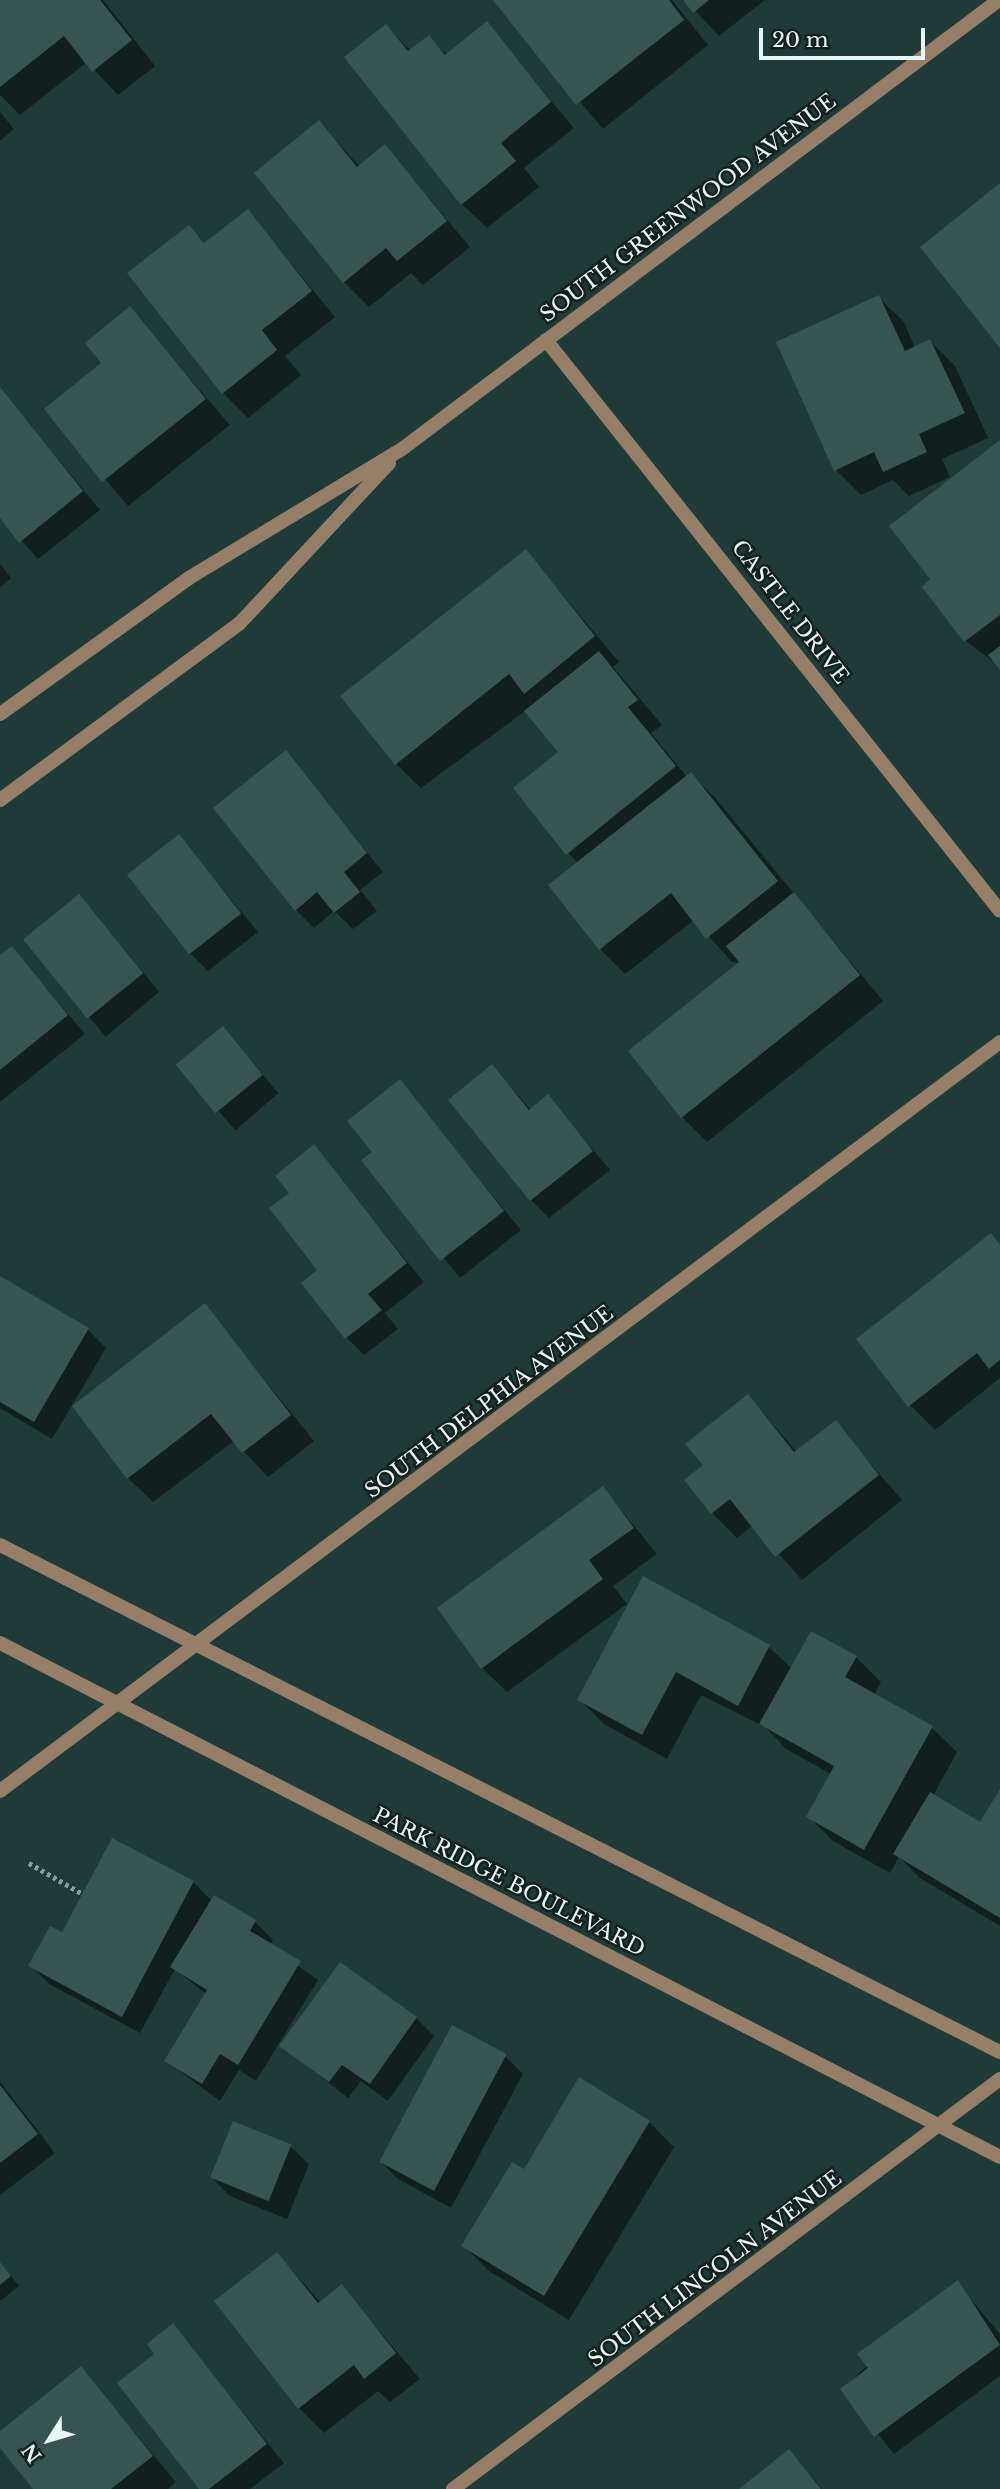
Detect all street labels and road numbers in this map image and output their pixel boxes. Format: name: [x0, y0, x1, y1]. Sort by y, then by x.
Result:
street label: SOUTH GREENWOOD AVENUE: [535, 88, 841, 328]
street label: CASTLE DRIVE: [726, 535, 854, 689]
street label: SOUTH DELPHIA AVENUE: [359, 1300, 619, 1504]
street label: PARK RIDGE BOULEVARD: [369, 1802, 649, 1962]
street label: SOUTH LINCOLN AVENUE: [583, 2165, 847, 2373]

